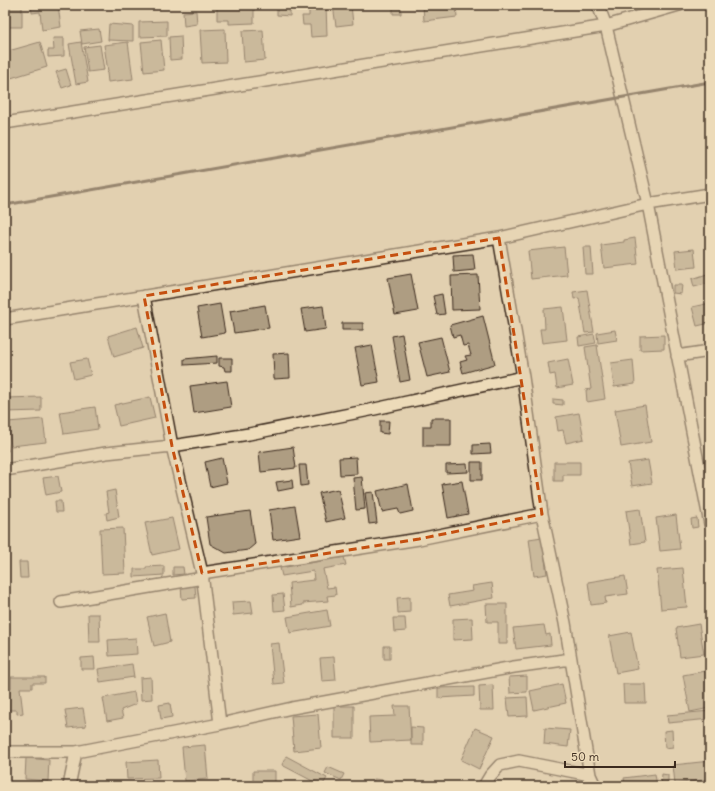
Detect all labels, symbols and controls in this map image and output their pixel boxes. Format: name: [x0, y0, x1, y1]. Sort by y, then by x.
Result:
scale bar: [565, 743, 675, 769]
text: 50 m: [571, 749, 600, 764]

